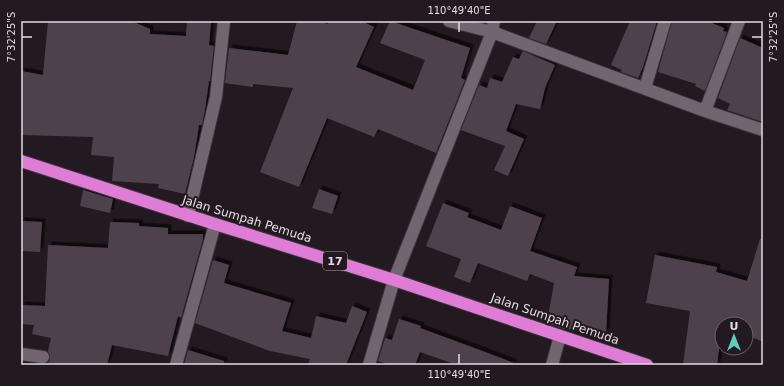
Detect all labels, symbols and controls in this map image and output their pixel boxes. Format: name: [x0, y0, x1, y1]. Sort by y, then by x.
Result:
text: 110°49'40"E: [427, 5, 491, 16]
text: 7°32'25"S: [6, 12, 17, 62]
text: 7°32'25"S: [768, 12, 779, 62]
street label: Jalan Sumpah Pemuda: [180, 192, 313, 245]
road number: 17: [323, 252, 347, 270]
street label: Jalan Sumpah Pemuda: [488, 290, 621, 348]
north arrow: [714, 316, 754, 356]
text: U: [730, 320, 738, 333]
text: 110°49'40"E: [427, 369, 491, 380]

